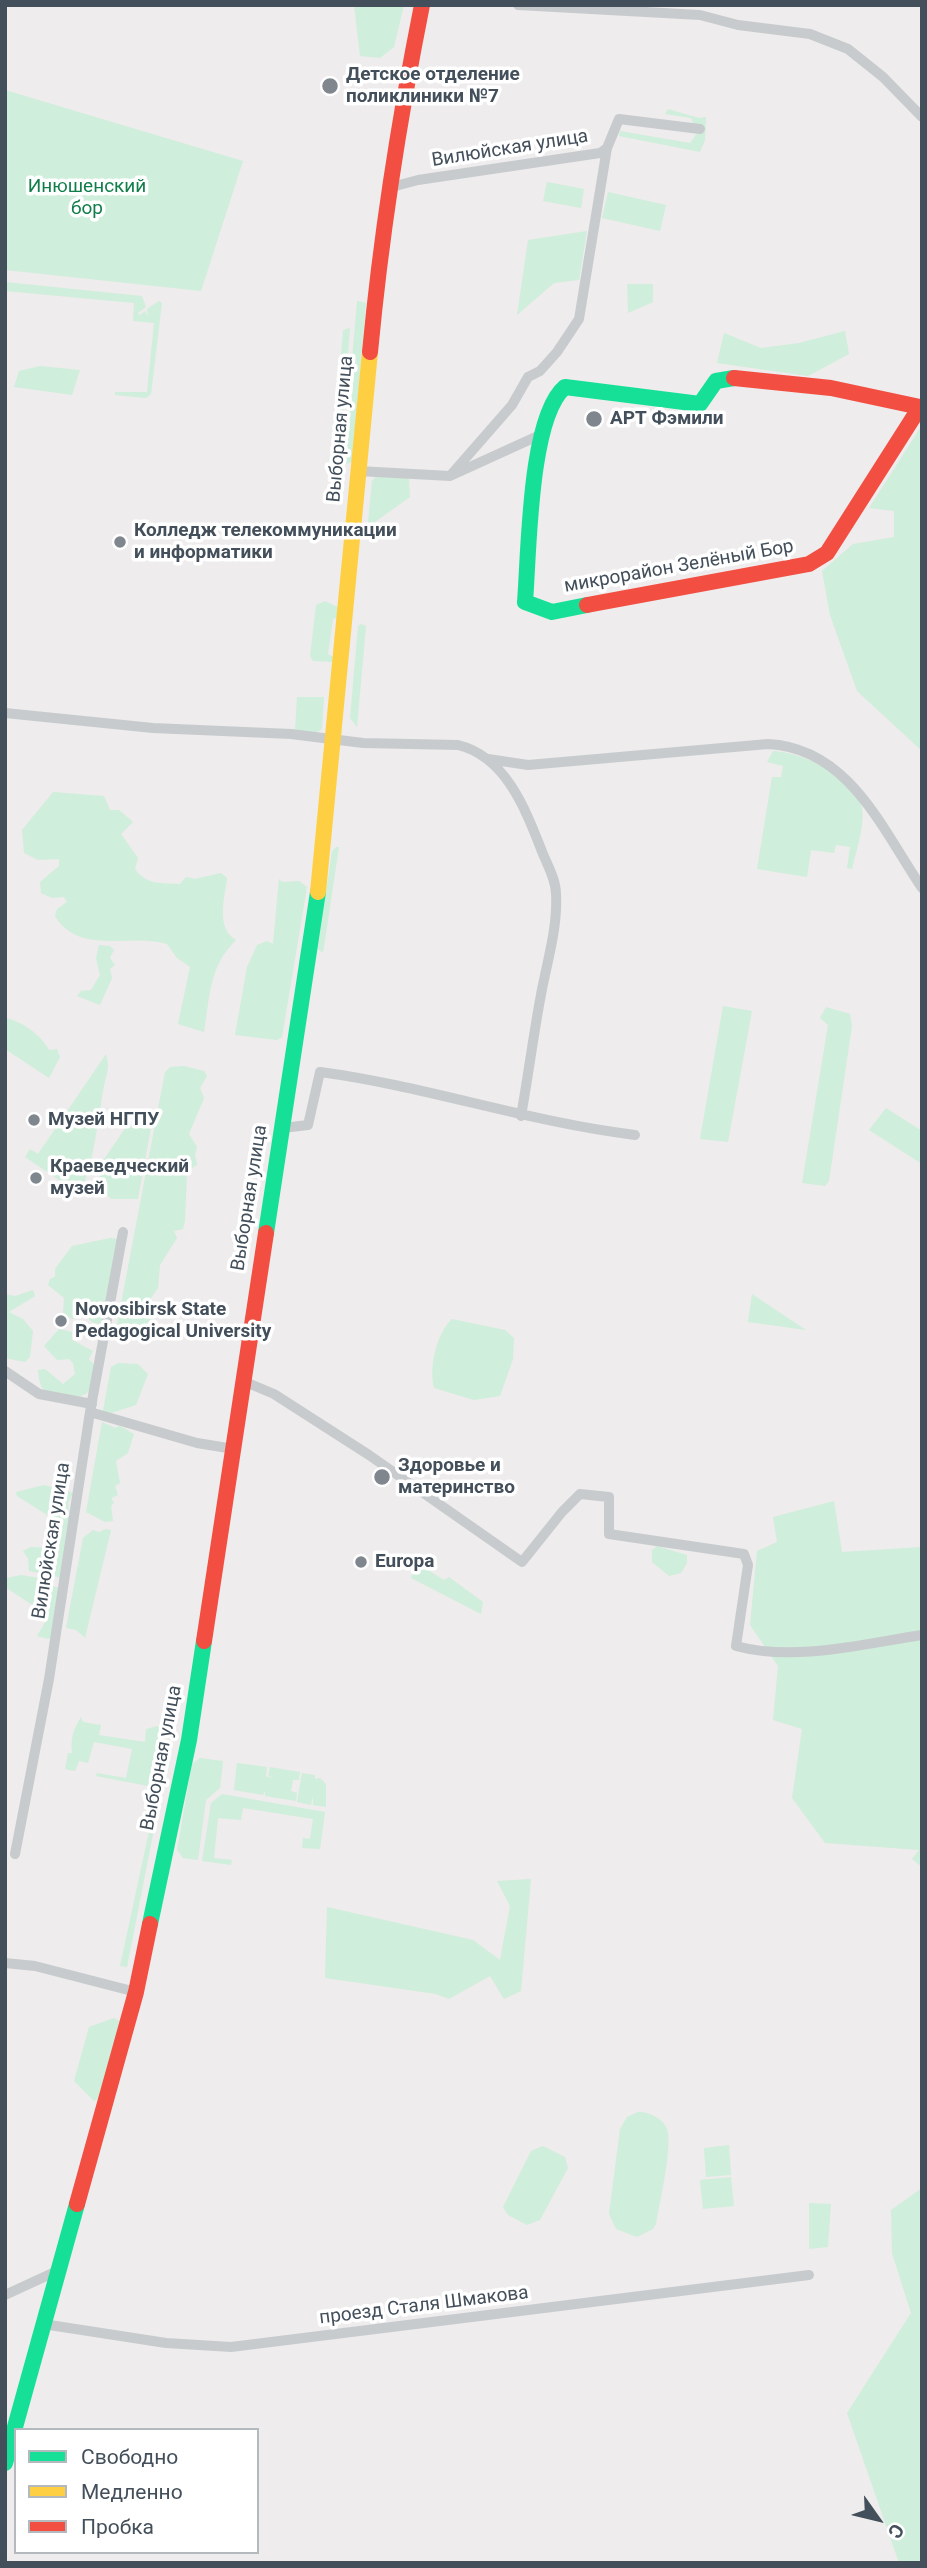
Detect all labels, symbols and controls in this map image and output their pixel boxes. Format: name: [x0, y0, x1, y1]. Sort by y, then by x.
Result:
place label: Детское отделение поликлиники №7: [346, 64, 520, 108]
marker: Детское отделение поликлиники №7: [320, 76, 340, 96]
street label: Вилюйская улица: [430, 125, 590, 173]
park label: Инюшенский бор: [28, 176, 146, 220]
street label: Выборная улица: [323, 355, 359, 503]
place label: АРТ Фэмили: [610, 408, 724, 430]
marker: АРТ Фэмили: [584, 409, 604, 429]
place label: Колледж телекоммуникации и информатики: [134, 520, 397, 564]
marker: Колледж телекоммуникации и информатики: [112, 534, 128, 550]
street label: микрорайон Зелёный Бор: [562, 536, 796, 598]
place label: Музей НГПУ: [48, 1109, 159, 1131]
marker: Музей НГПУ: [26, 1112, 42, 1128]
street label: Выборная улица: [227, 1124, 273, 1272]
place label: Краеведческий музей: [50, 1156, 189, 1200]
marker: Краеведческий музей: [28, 1170, 44, 1186]
place label: Novosibirsk State Pedagogical University: [75, 1299, 271, 1343]
marker: Novosibirsk State Pedagogical University: [53, 1313, 69, 1329]
place label: Здоровье и материнство: [398, 1455, 515, 1499]
street label: Вилюйская улица: [28, 1461, 76, 1621]
marker: Здоровье и материнство: [372, 1467, 392, 1487]
place label: Europa: [375, 1551, 434, 1573]
marker: Europa: [353, 1554, 369, 1570]
street label: Выборная улица: [137, 1684, 187, 1832]
street label: проезд Сталя Шмакова: [318, 2282, 530, 2330]
legend: [14, 2428, 259, 2554]
text: Свободно: [81, 2445, 178, 2469]
text: Медленно: [81, 2480, 183, 2504]
north arrow: [843, 2484, 913, 2554]
text: Пробка: [81, 2515, 154, 2539]
text: С: [883, 2519, 909, 2543]

